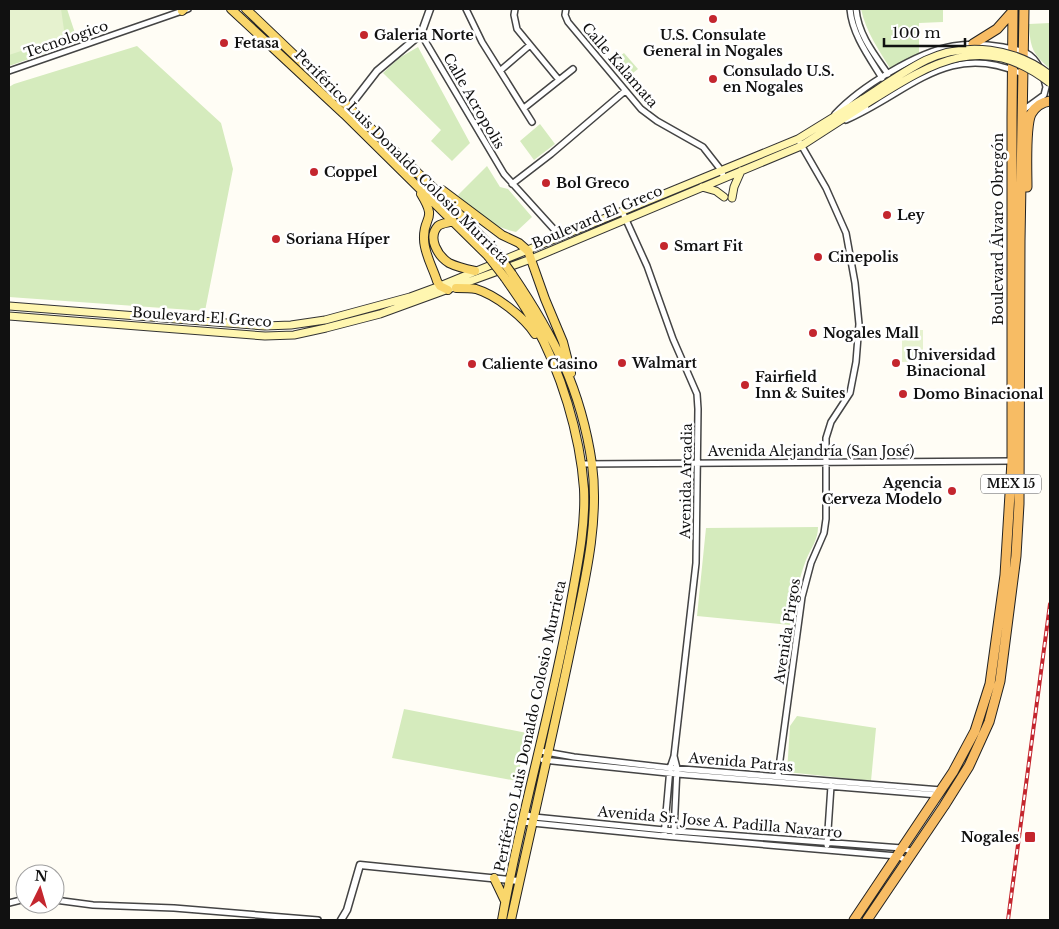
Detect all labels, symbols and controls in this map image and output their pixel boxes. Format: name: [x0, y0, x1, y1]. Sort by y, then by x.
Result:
marker: U.S. Consulate General in Nogales: [707, 13, 719, 25]
scale bar: [884, 15, 965, 47]
street label: Tecnologico: [22, 16, 110, 62]
street label: Calle Kalamata: [578, 19, 662, 111]
text: 100 m: [892, 23, 941, 42]
place label: Galeria Norte: [374, 26, 474, 44]
place label: U.S. Consulate General in Nogales: [643, 26, 783, 60]
marker: Galeria Norte: [358, 29, 370, 41]
place label: Fetasa: [234, 34, 279, 52]
marker: Fetasa: [218, 37, 230, 49]
street label: Periférico Luis Donaldo Colosio Murrieta: [291, 46, 514, 269]
street label: Calle Acropolis: [439, 50, 509, 152]
place label: Consulado U.S. en Nogales: [723, 62, 834, 96]
marker: Consulado U.S. en Nogales: [707, 73, 719, 85]
street label: Boulevard Álvaro Obregón: [989, 132, 1007, 325]
place label: Coppel: [324, 163, 377, 181]
marker: Coppel: [308, 166, 320, 178]
place label: Bol Greco: [556, 174, 630, 192]
marker: Bol Greco: [540, 177, 552, 189]
street label: Boulevard El Greco: [529, 181, 665, 253]
place label: Ley: [897, 206, 926, 224]
marker: Ley: [881, 209, 893, 221]
place label: Soriana Híper: [286, 230, 390, 248]
marker: Soriana Híper: [270, 233, 282, 245]
place label: Smart Fit: [674, 237, 744, 255]
marker: Smart Fit: [658, 240, 670, 252]
place label: Cinepolis: [828, 248, 899, 266]
marker: Cinepolis: [812, 251, 824, 263]
street label: Boulevard El Greco: [132, 303, 272, 331]
place label: Nogales Mall: [823, 324, 919, 342]
marker: Nogales Mall: [807, 327, 819, 339]
place label: Universidad Binacional: [906, 346, 996, 380]
place label: Walmart: [631, 354, 697, 372]
place label: Caliente Casino: [482, 355, 598, 373]
marker: Walmart: [616, 357, 628, 369]
marker: Universidad Binacional: [890, 357, 902, 369]
marker: Caliente Casino: [466, 358, 478, 370]
place label: Fairfield Inn & Suites: [755, 368, 846, 402]
marker: Fairfield Inn & Suites: [739, 379, 751, 391]
place label: Domo Binacional: [913, 385, 1043, 403]
marker: Domo Binacional: [897, 388, 909, 400]
street label: Avenida Arcadia: [676, 423, 696, 540]
street label: Avenida Alejandría (San José): [707, 442, 914, 460]
place label: Agencia Cerveza Modelo: [822, 474, 942, 508]
road number: MEX 15: [981, 474, 1041, 494]
marker: Agencia Cerveza Modelo: [946, 485, 958, 497]
street label: Avenida Pirgos: [770, 577, 804, 686]
street label: Periférico Luis Donaldo Colosio Murrieta: [490, 579, 570, 873]
street label: Avenida Patras: [687, 748, 794, 776]
street label: Avenida Sr. Jose A. Padilla Navarro: [596, 802, 843, 842]
place label: Nogales: [961, 828, 1019, 846]
marker: Nogales: [1023, 830, 1037, 844]
north arrow: [15, 864, 65, 914]
text: N: [34, 867, 48, 886]

